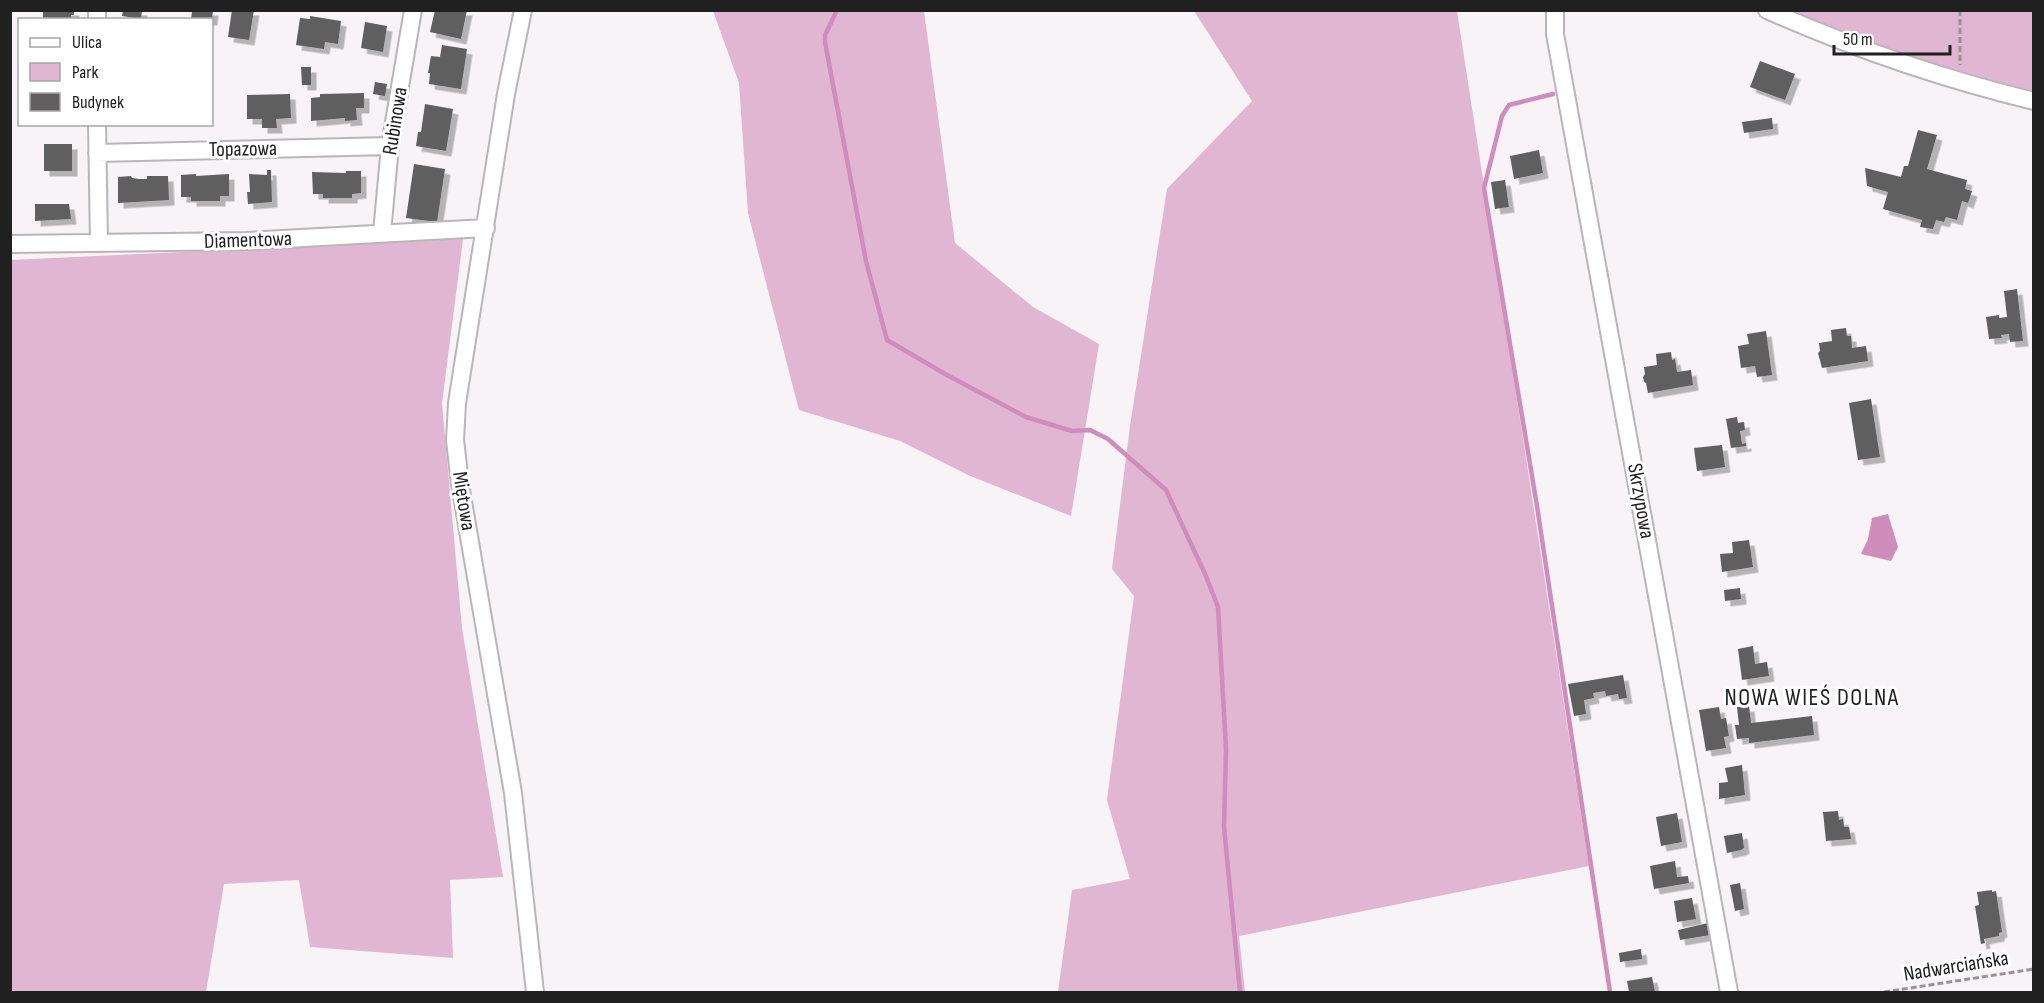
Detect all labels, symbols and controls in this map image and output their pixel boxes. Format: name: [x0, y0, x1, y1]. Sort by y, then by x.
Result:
legend: [18, 18, 213, 126]
scale bar: [1834, 18, 1950, 56]
text: 50 m: [1843, 29, 1873, 50]
text: Ulica: [72, 32, 102, 53]
text: Park: [72, 62, 98, 83]
street label: Rubinowa: [377, 85, 413, 157]
text: Budynek: [72, 92, 124, 113]
street label: Topazowa: [209, 136, 277, 162]
street label: Diamentowa: [204, 226, 292, 254]
street label: Skrzypowa: [1622, 462, 1660, 540]
street label: Miętowa: [447, 470, 481, 532]
district label: NOWA WIEŚ DOLNA: [1724, 683, 1900, 712]
street label: Nadwarciańska: [1902, 945, 2010, 987]

